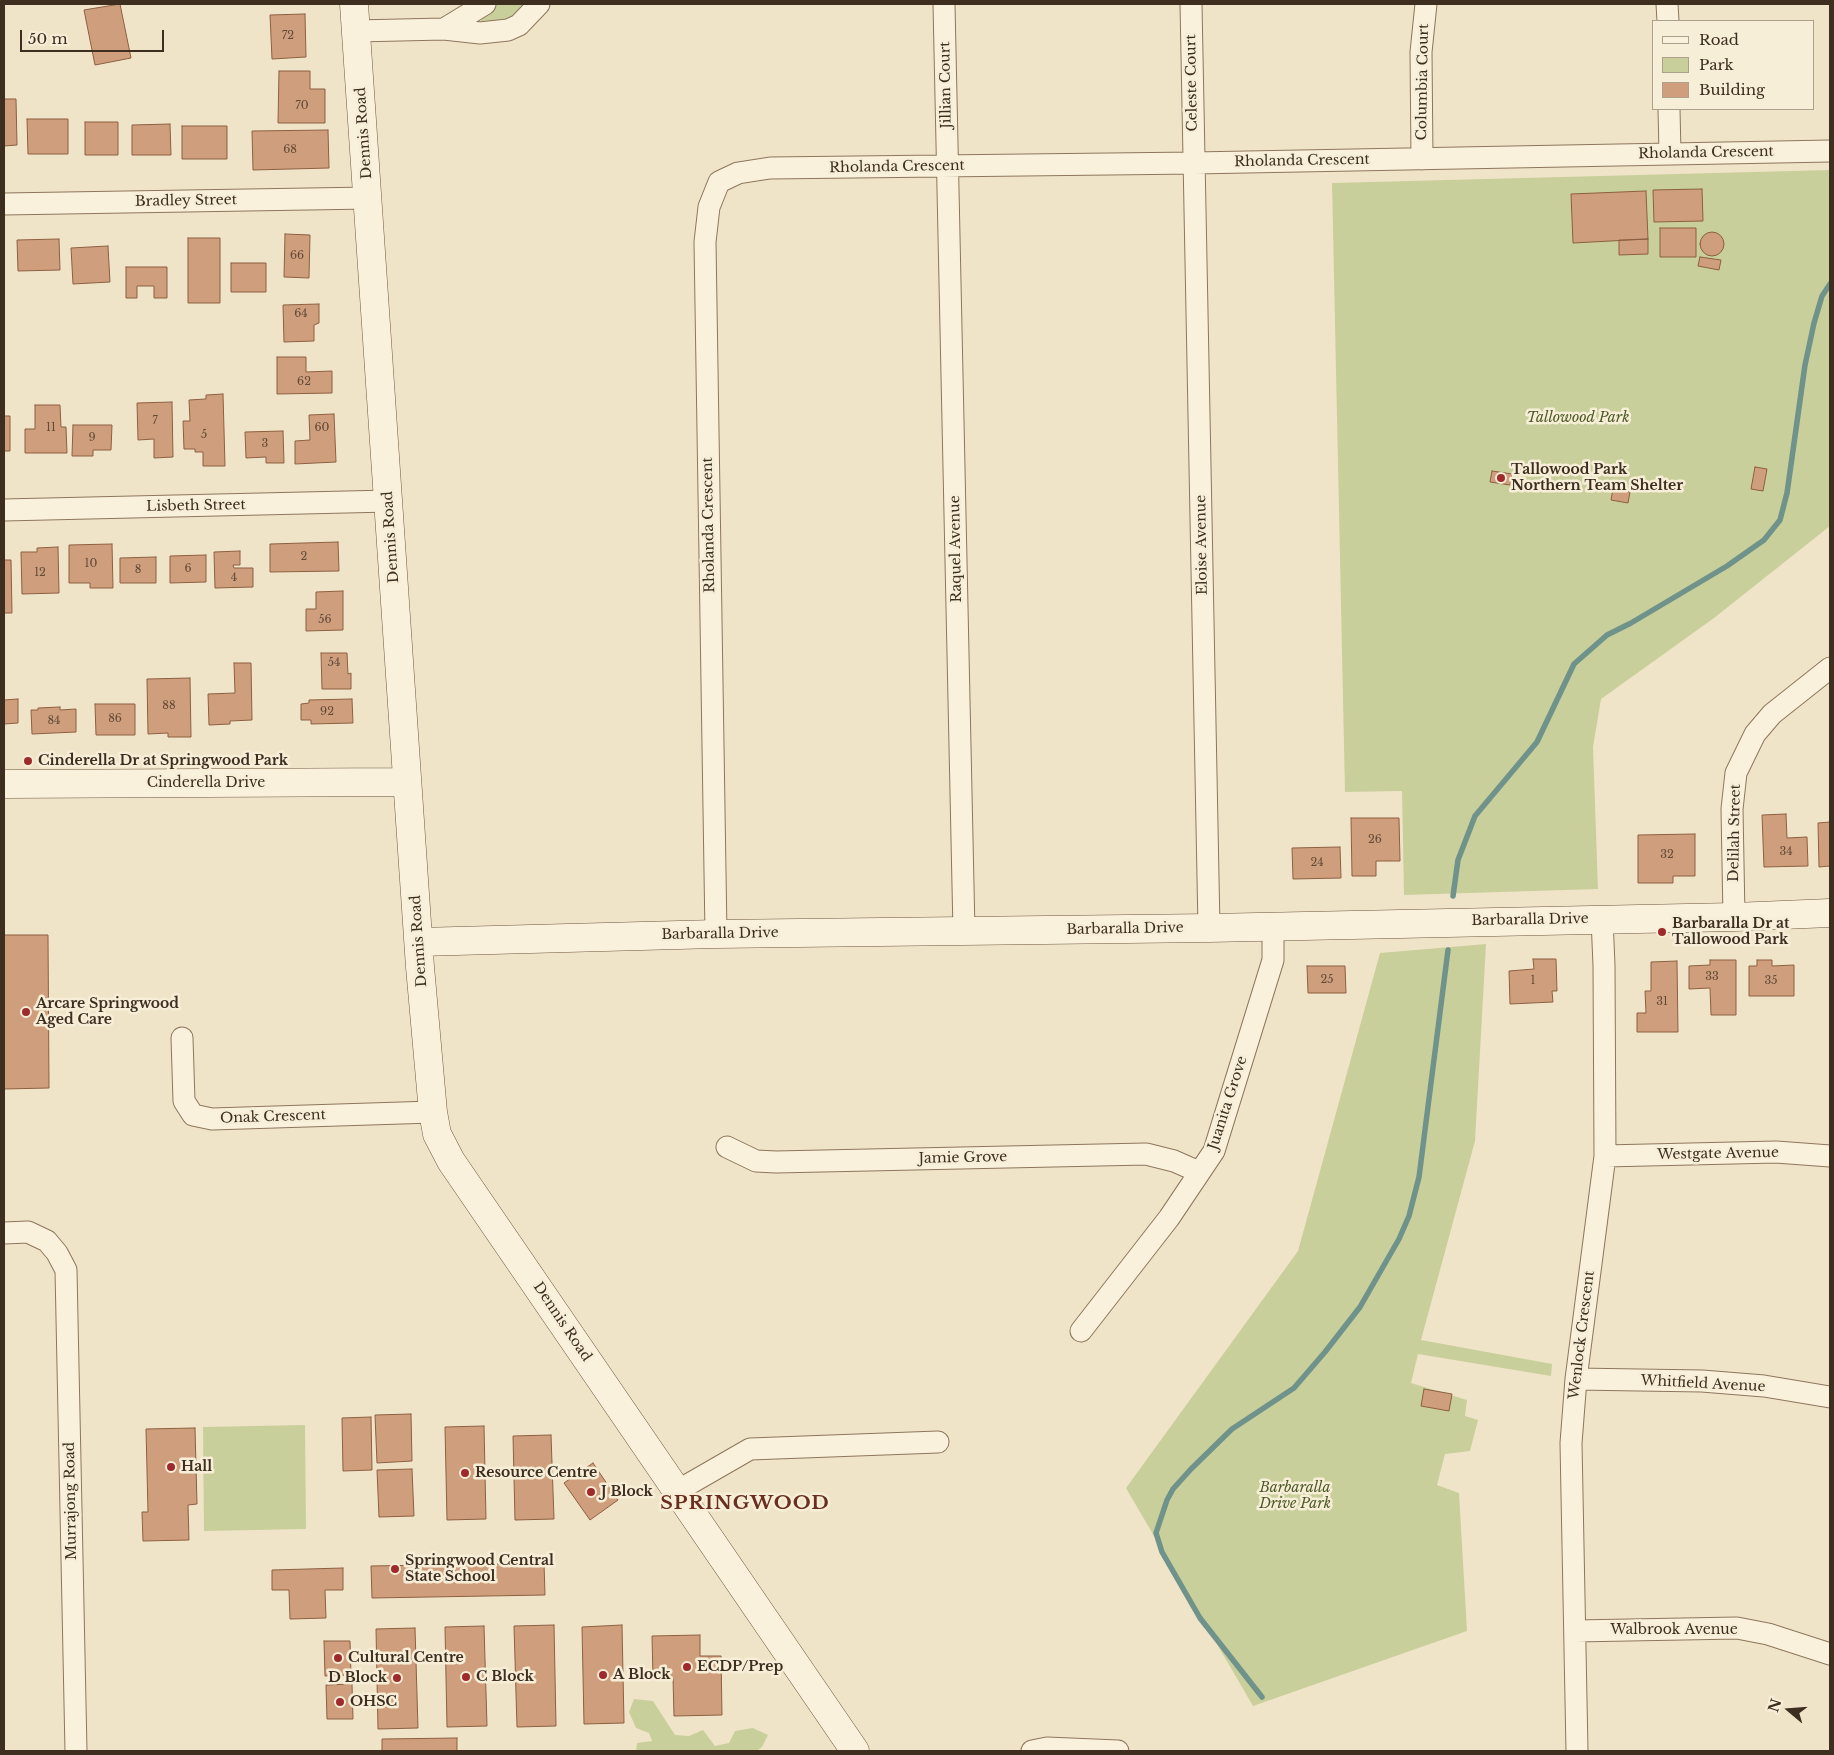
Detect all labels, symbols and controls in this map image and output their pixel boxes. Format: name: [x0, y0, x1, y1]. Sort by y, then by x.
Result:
scale bar: [22, 20, 166, 52]
legend: [1652, 20, 1814, 110]
street label: Columbia Court: [1414, 23, 1432, 141]
text: 50 m: [28, 29, 68, 48]
house number: 72: [282, 29, 294, 43]
text: Road: [1699, 30, 1739, 49]
street label: Celeste Court: [1183, 34, 1201, 132]
street label: Jillian Court: [937, 41, 955, 129]
text: Park: [1699, 55, 1734, 74]
text: Building: [1699, 80, 1765, 99]
street label: Dennis Road: [352, 86, 376, 180]
house number: 70: [295, 99, 309, 113]
house number: 68: [283, 143, 297, 157]
street label: Rholanda Crescent: [1638, 143, 1774, 163]
street label: Rholanda Crescent: [1234, 151, 1370, 171]
street label: Rholanda Crescent: [829, 157, 965, 177]
street label: Bradley Street: [135, 192, 237, 210]
house number: 66: [290, 249, 304, 263]
house number: 64: [294, 307, 308, 321]
house number: 62: [297, 375, 311, 389]
park label: Tallowood Park: [1527, 410, 1629, 426]
house number: 7: [152, 414, 158, 428]
house number: 11: [46, 421, 56, 435]
house number: 60: [315, 421, 329, 435]
house number: 5: [201, 428, 207, 442]
house number: 9: [88, 431, 96, 445]
house number: 3: [262, 437, 268, 451]
street label: Rholanda Crescent: [699, 457, 719, 593]
place label: Tallowood Park Northern Team Shelter: [1511, 462, 1683, 494]
marker: Tallowood Park Northern Team Shelter: [1495, 472, 1507, 484]
street label: Dennis Road: [379, 490, 403, 584]
street label: Raquel Avenue: [947, 495, 965, 603]
street label: Eloise Avenue: [1193, 495, 1211, 595]
street label: Lisbeth Street: [146, 497, 246, 515]
house number: 2: [301, 550, 307, 564]
house number: 10: [85, 557, 97, 571]
house number: 6: [184, 562, 192, 576]
house number: 8: [135, 563, 141, 577]
house number: 12: [34, 566, 46, 580]
house number: 4: [231, 571, 237, 585]
house number: 56: [318, 613, 332, 627]
house number: 54: [328, 656, 340, 670]
house number: 88: [162, 699, 176, 713]
house number: 92: [320, 705, 334, 719]
house number: 86: [108, 712, 122, 726]
house number: 84: [47, 714, 61, 728]
place label: Cinderella Dr at Springwood Park: [38, 753, 288, 769]
marker: Cinderella Dr at Springwood Park: [22, 755, 34, 767]
street label: Cinderella Drive: [147, 775, 265, 791]
street label: Delilah Street: [1726, 784, 1744, 882]
house number: 26: [1368, 833, 1382, 847]
house number: 34: [1779, 845, 1793, 859]
house number: 32: [1660, 848, 1674, 862]
house number: 24: [1310, 856, 1324, 870]
street label: Dennis Road: [407, 894, 431, 988]
street label: Barbaralla Drive: [1471, 911, 1589, 929]
place label: Barbaralla Dr at Tallowood Park: [1672, 916, 1789, 949]
street label: Barbaralla Drive: [1066, 920, 1184, 938]
street label: Barbaralla Drive: [661, 925, 779, 943]
marker: Barbaralla Dr at Tallowood Park: [1656, 926, 1668, 938]
house number: 33: [1705, 970, 1719, 984]
house number: 25: [1320, 973, 1334, 987]
house number: 1: [1531, 974, 1535, 988]
house number: 35: [1764, 974, 1778, 988]
house number: 31: [1656, 995, 1668, 1009]
place label: Arcare Springwood Aged Care: [36, 996, 179, 1028]
marker: Arcare Springwood Aged Care: [20, 1006, 32, 1018]
street label: Juanita Grove: [1205, 1054, 1251, 1152]
street label: Onak Crescent: [220, 1107, 326, 1127]
street label: Westgate Avenue: [1657, 1145, 1779, 1163]
street label: Jamie Grove: [919, 1149, 1007, 1167]
street label: Wenlock Crescent: [1566, 1270, 1598, 1400]
street label: Dennis Road: [529, 1279, 595, 1365]
street label: Whitfield Avenue: [1640, 1372, 1766, 1396]
street label: Murrajong Road: [62, 1442, 80, 1560]
place label: Hall: [181, 1459, 212, 1475]
marker: Hall: [165, 1461, 177, 1473]
place label: Resource Centre: [475, 1465, 597, 1481]
marker: Resource Centre: [459, 1467, 471, 1479]
park label: Barbaralla Drive Park: [1259, 1480, 1331, 1512]
place label: J Block: [601, 1484, 653, 1500]
marker: J Block: [585, 1486, 597, 1498]
district label: SPRINGWOOD: [659, 1493, 831, 1515]
place label: Springwood Central State School: [405, 1553, 554, 1585]
marker: Springwood Central State School: [389, 1563, 401, 1575]
street label: Walbrook Avenue: [1610, 1622, 1738, 1638]
place label: Cultural Centre: [348, 1650, 464, 1666]
marker: Cultural Centre: [332, 1652, 344, 1664]
place label: ECDP/Prep: [697, 1659, 783, 1675]
marker: ECDP/Prep: [681, 1661, 693, 1673]
place label: A Block: [613, 1667, 671, 1683]
place label: C Block: [476, 1669, 534, 1685]
marker: A Block: [597, 1669, 609, 1681]
place label: D Block: [328, 1670, 387, 1686]
marker: C Block: [460, 1671, 472, 1683]
marker: D Block: [391, 1672, 403, 1684]
north arrow: [1764, 1685, 1814, 1735]
place label: OHSC: [350, 1694, 397, 1710]
marker: OHSC: [334, 1696, 346, 1708]
text: N: [1764, 1696, 1785, 1714]

